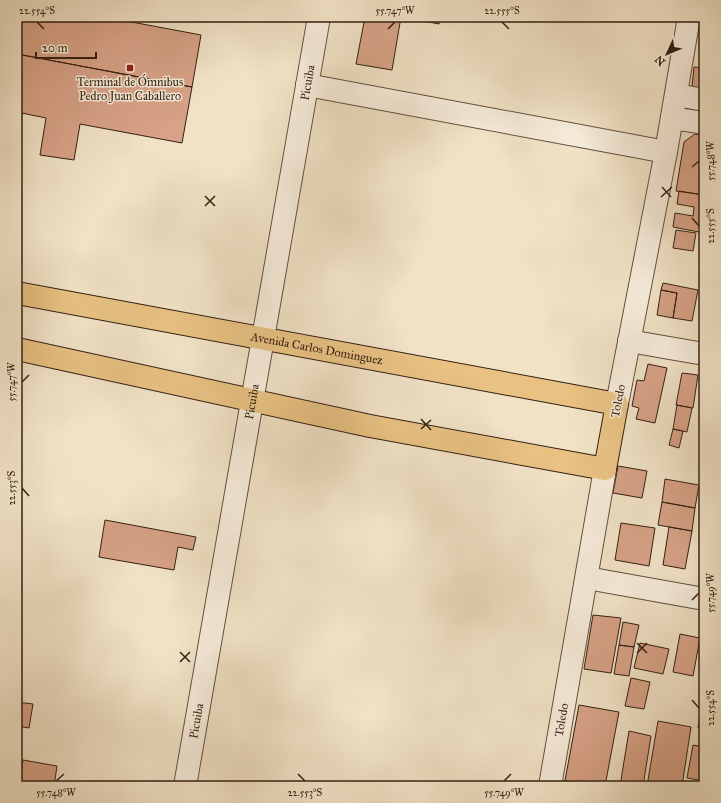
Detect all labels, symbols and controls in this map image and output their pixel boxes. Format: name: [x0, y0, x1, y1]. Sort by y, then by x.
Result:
text: 22.554°S: [19, 5, 55, 17]
text: 55.747°W: [375, 5, 415, 17]
text: 22.555°S: [484, 5, 520, 17]
scale bar: [36, 34, 96, 60]
north arrow: [647, 34, 687, 74]
text: 20 m: [42, 41, 68, 55]
text: N: [652, 52, 668, 68]
marker: Terminal de Ómnibus Pedro Juan Caballero: [125, 63, 135, 73]
street label: Picuiba: [298, 63, 318, 101]
place label: Terminal de Ómnibus Pedro Juan Caballero: [77, 73, 183, 104]
text: 55.748°W: [705, 141, 717, 181]
text: 22.555°S: [705, 208, 717, 244]
street label: Avenida Carlos Dominguez: [249, 329, 384, 368]
text: 55.747°W: [6, 362, 18, 402]
street label: Picuiba: [242, 382, 262, 421]
street label: Toledo: [608, 383, 628, 419]
text: 22.553°S: [6, 470, 18, 505]
text: 55.749°W: [705, 573, 717, 613]
text: 22.554°S: [705, 690, 717, 726]
street label: Picuiba: [186, 701, 206, 740]
street label: Toledo: [552, 702, 571, 738]
text: 55.748°W: [36, 787, 76, 799]
text: 22.553°S: [288, 787, 323, 799]
text: 55.749°W: [484, 787, 524, 799]

